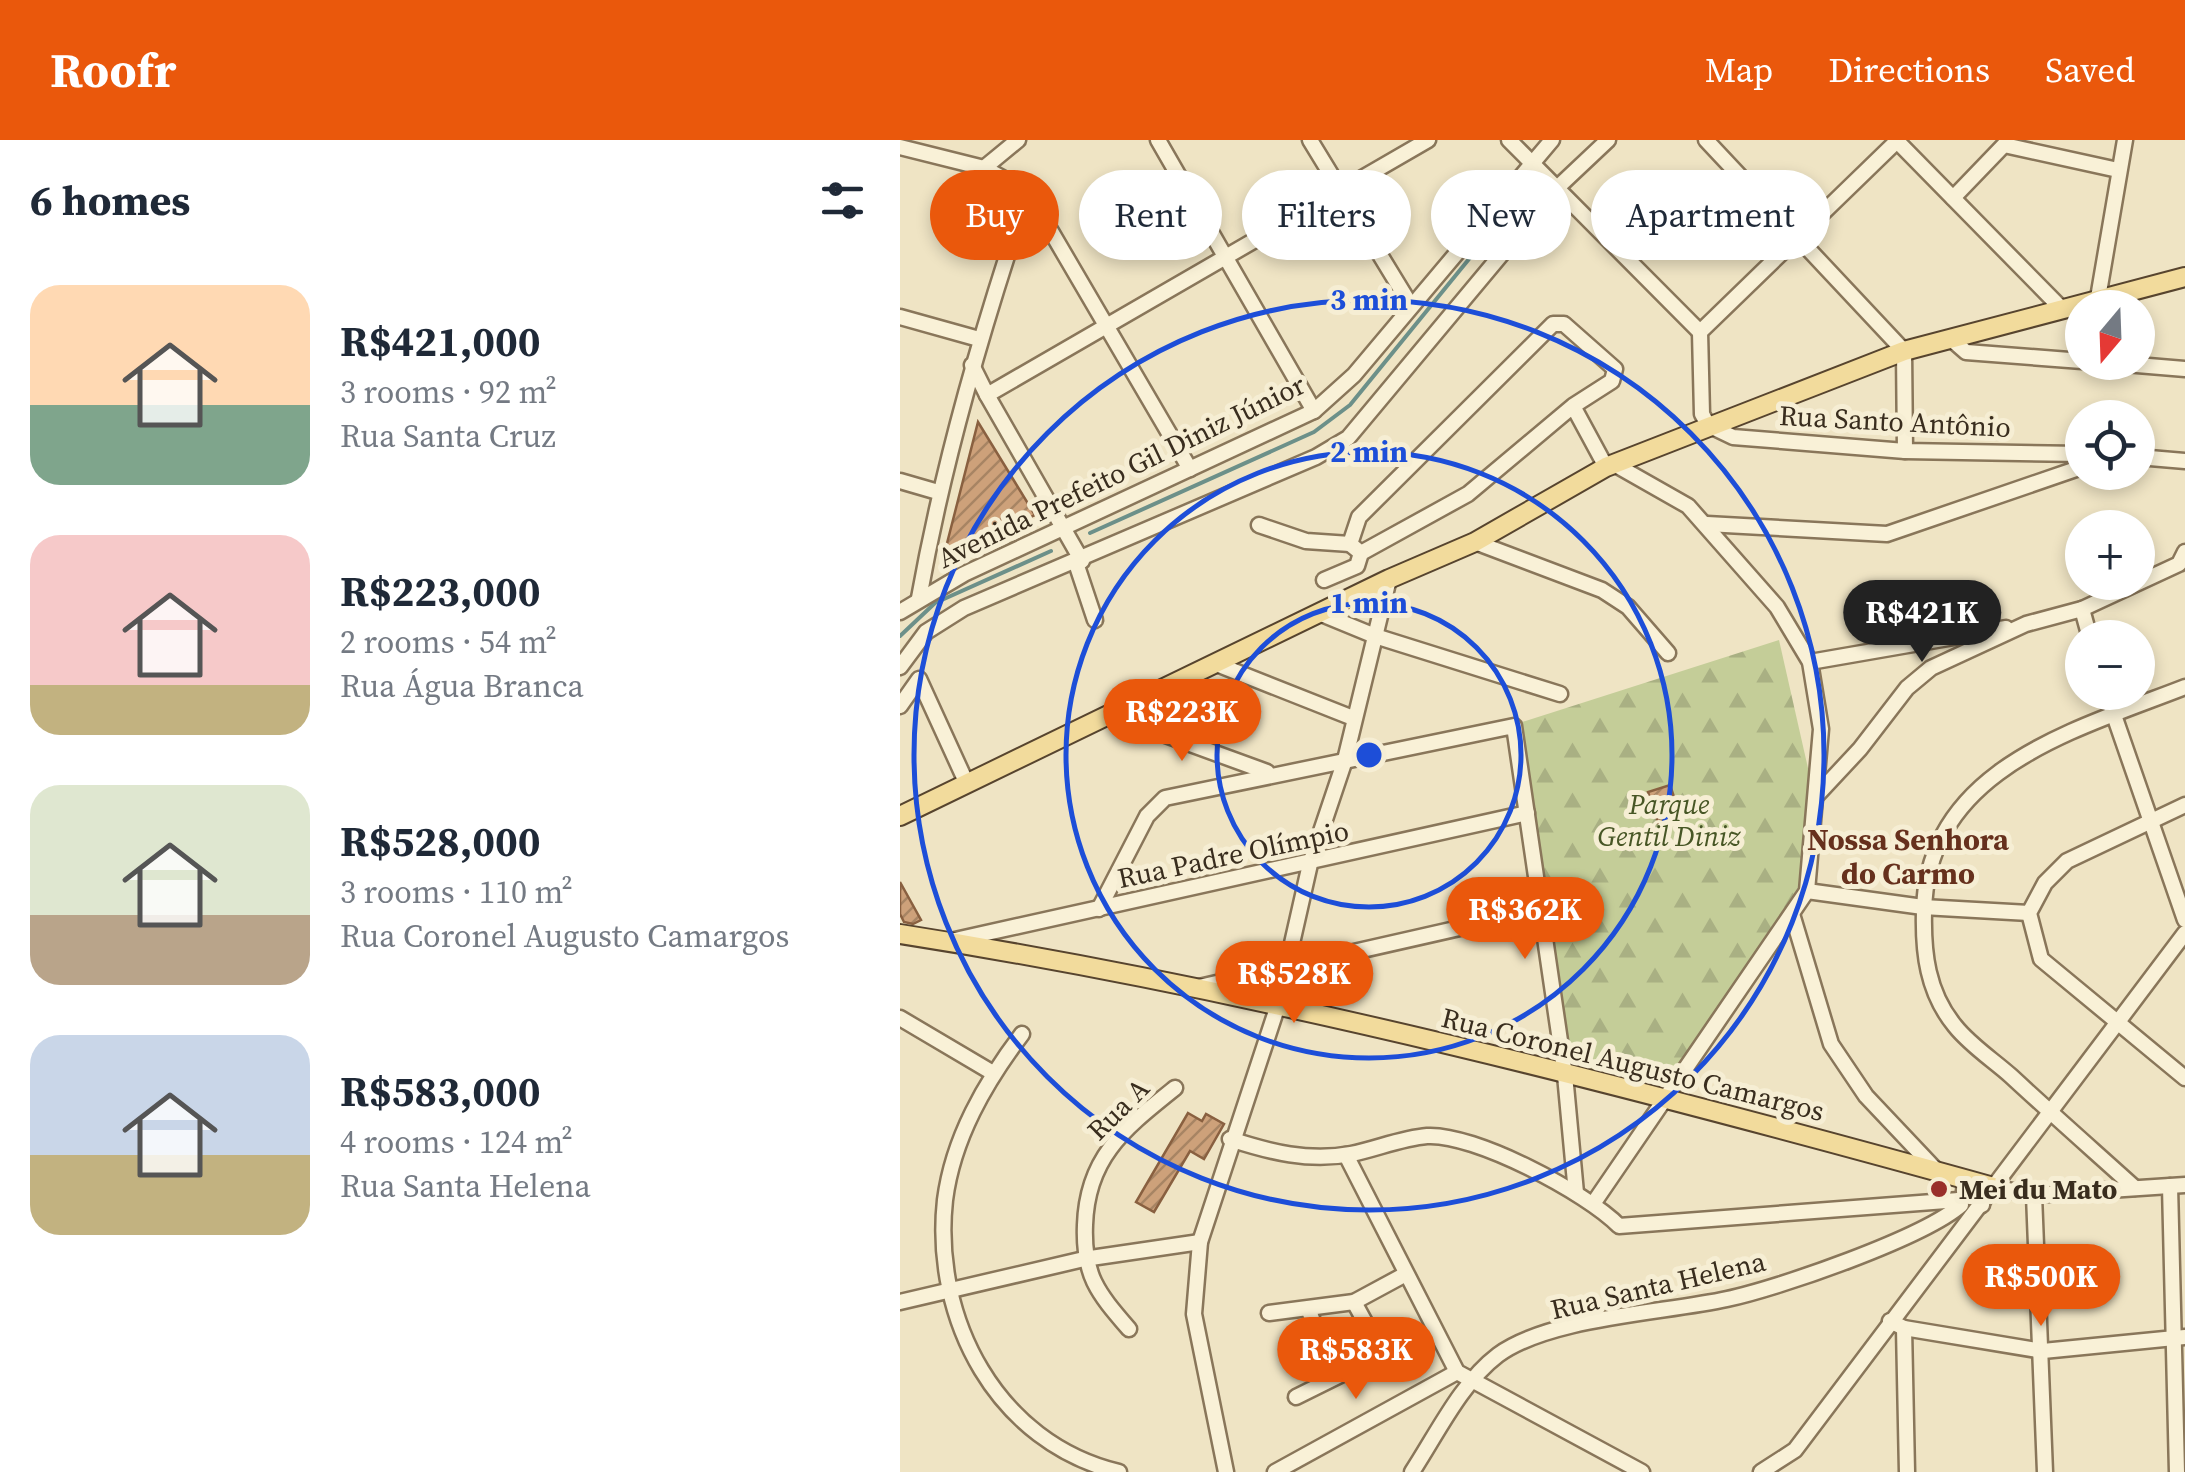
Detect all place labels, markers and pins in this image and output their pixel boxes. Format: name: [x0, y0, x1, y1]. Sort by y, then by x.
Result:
pin: R$421K: [1841, 580, 2003, 665]
pin: R$223K: [1101, 679, 1263, 764]
centre of rings: [1351, 737, 1387, 773]
pin: R$362K: [1444, 877, 1606, 962]
pin: R$528K: [1213, 941, 1375, 1026]
place label: Mei du Mato: [1959, 1170, 2118, 1208]
marker: Mei du Mato: [1928, 1178, 1950, 1200]
pin: R$500K: [1960, 1244, 2122, 1329]
pin: R$583K: [1275, 1317, 1437, 1402]

